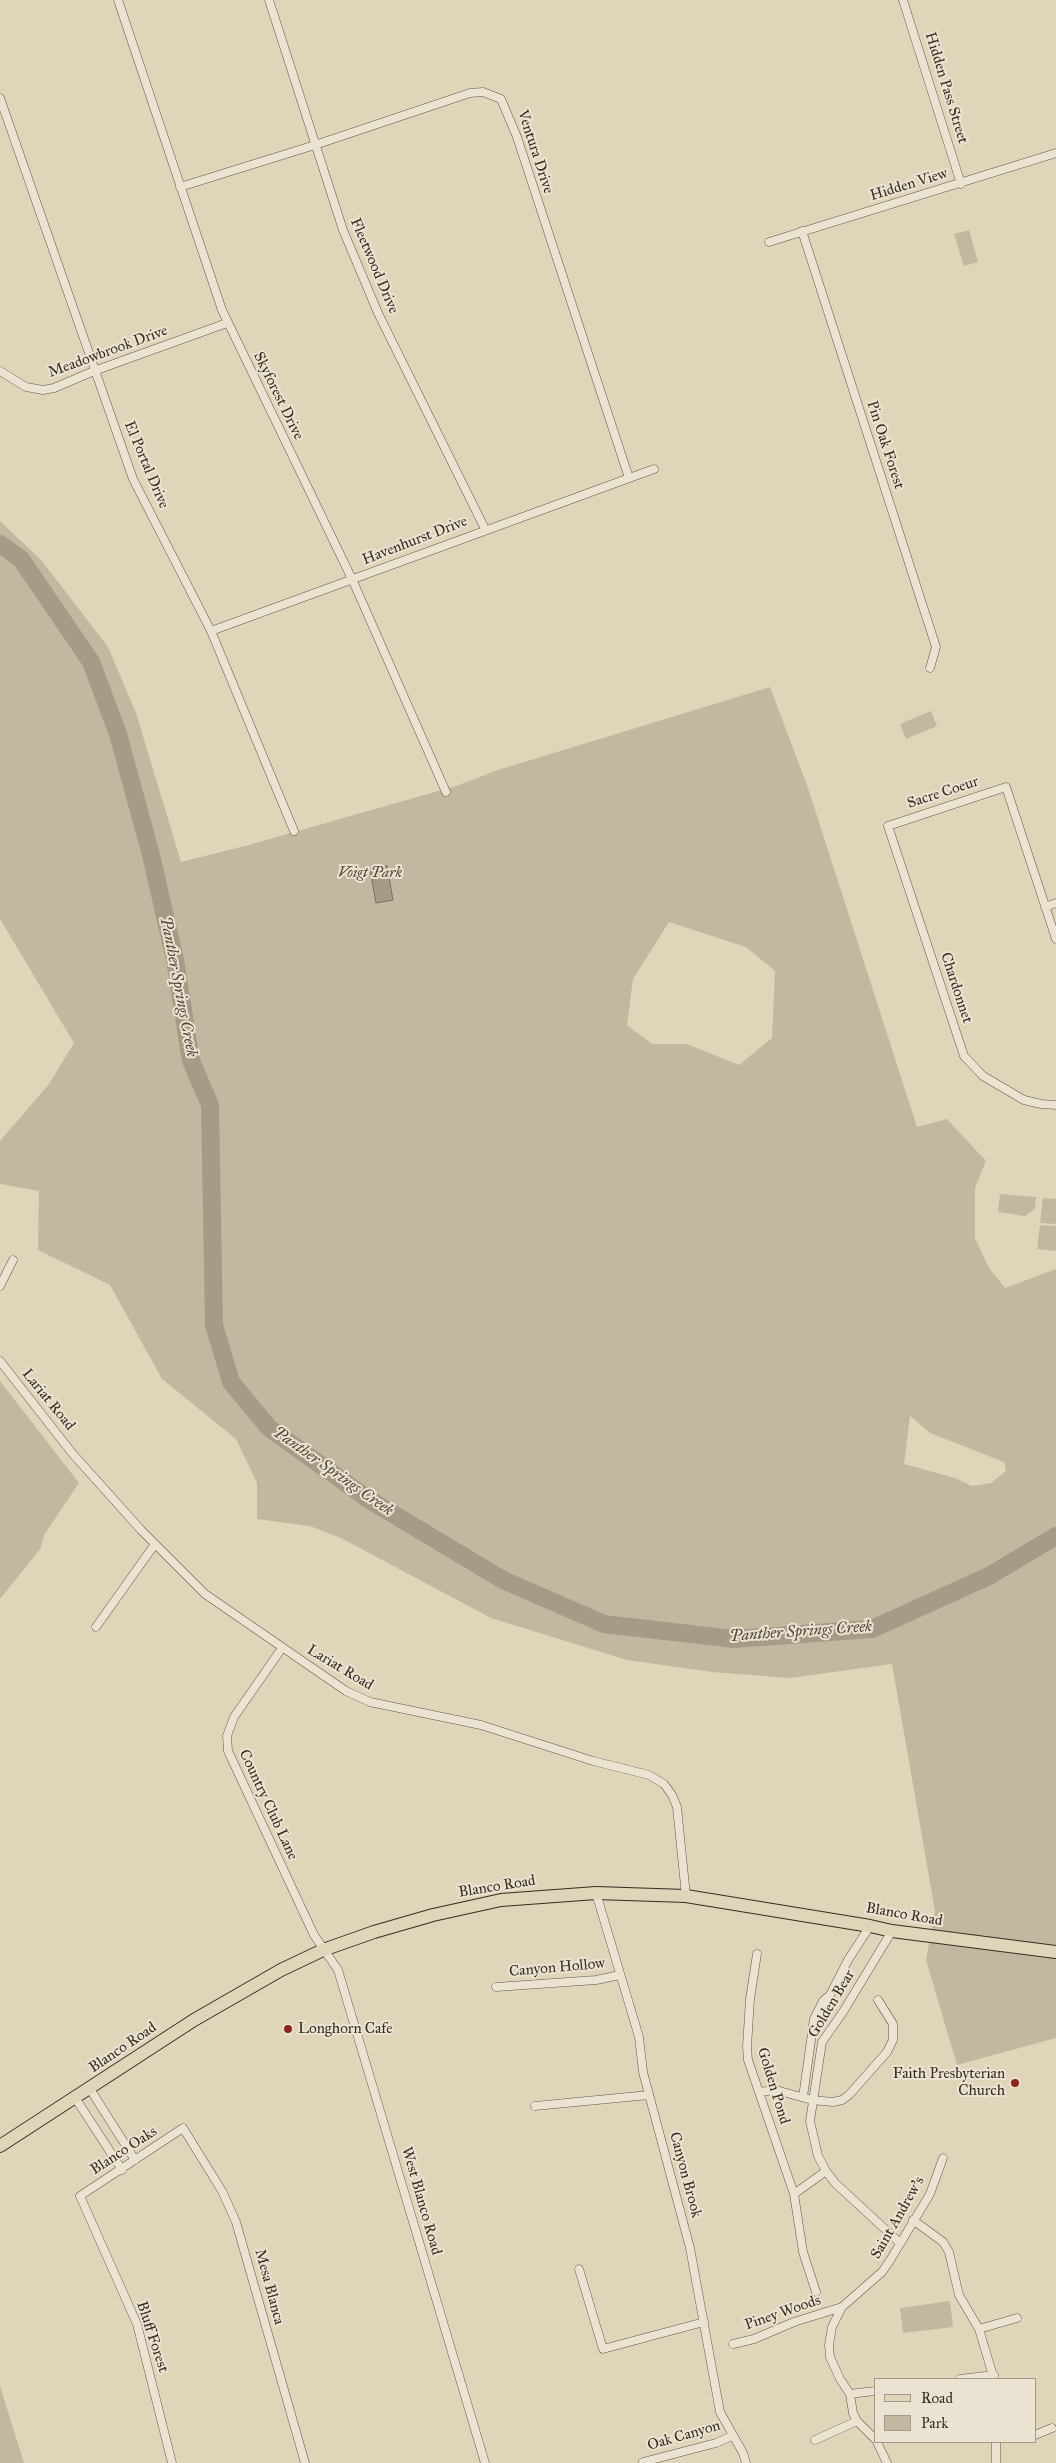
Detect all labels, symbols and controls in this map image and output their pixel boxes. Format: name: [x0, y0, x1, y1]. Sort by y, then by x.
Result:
street label: Hidden Pass Street: [920, 30, 972, 146]
street label: Ventura Drive: [513, 108, 557, 196]
street label: Hidden View: [868, 165, 950, 205]
street label: Fleetwood Drive: [346, 215, 402, 317]
street label: Meadowbrook Drive: [46, 322, 170, 382]
street label: Skyforest Drive: [249, 349, 307, 443]
street label: Pin Oak Forest: [862, 399, 908, 491]
street label: El Portal Drive: [120, 419, 172, 511]
street label: Havenhurst Drive: [360, 513, 470, 569]
street label: Sacre Coeur: [905, 773, 981, 813]
park label: Voigt Park: [338, 864, 402, 882]
water label: Panther Springs Creek: [155, 915, 201, 1059]
street label: Chardonnet: [936, 950, 976, 1026]
street label: Lariat Road: [18, 1366, 78, 1434]
water label: Panther Springs Creek: [269, 1423, 397, 1521]
water label: Panther Springs Creek: [729, 1617, 873, 1647]
street label: Lariat Road: [304, 1641, 376, 1695]
street label: Country Club Lane: [235, 1747, 301, 1863]
street label: Blanco Road: [457, 1872, 537, 1902]
street label: Blanco Road: [864, 1899, 944, 1931]
street label: Canyon Hollow: [508, 1955, 606, 1981]
street label: Golden Bear: [805, 1967, 859, 2041]
street label: Blanco Road: [86, 2019, 160, 2077]
place label: Longhorn Cafe: [298, 2020, 392, 2038]
marker: Longhorn Cafe: [282, 2023, 294, 2035]
street label: Golden Pond: [753, 2045, 793, 2127]
place label: Faith Presbyterian Church: [893, 2065, 1005, 2100]
marker: Faith Presbyterian Church: [1009, 2077, 1021, 2089]
street label: Blanco Oaks: [87, 2123, 161, 2179]
street label: Canyon Brook: [665, 2130, 705, 2220]
street label: West Blanco Road: [397, 2145, 445, 2257]
street label: Saint Andrew's: [867, 2174, 929, 2262]
street label: Mesa Blanca: [250, 2247, 288, 2327]
street label: Piney Woods: [743, 2292, 823, 2334]
street label: Bluff Forest: [132, 2299, 172, 2375]
legend: [874, 2378, 1036, 2443]
text: Road: [921, 2389, 953, 2407]
text: Park: [921, 2414, 948, 2432]
street label: Oak Canyon: [645, 2417, 723, 2455]

